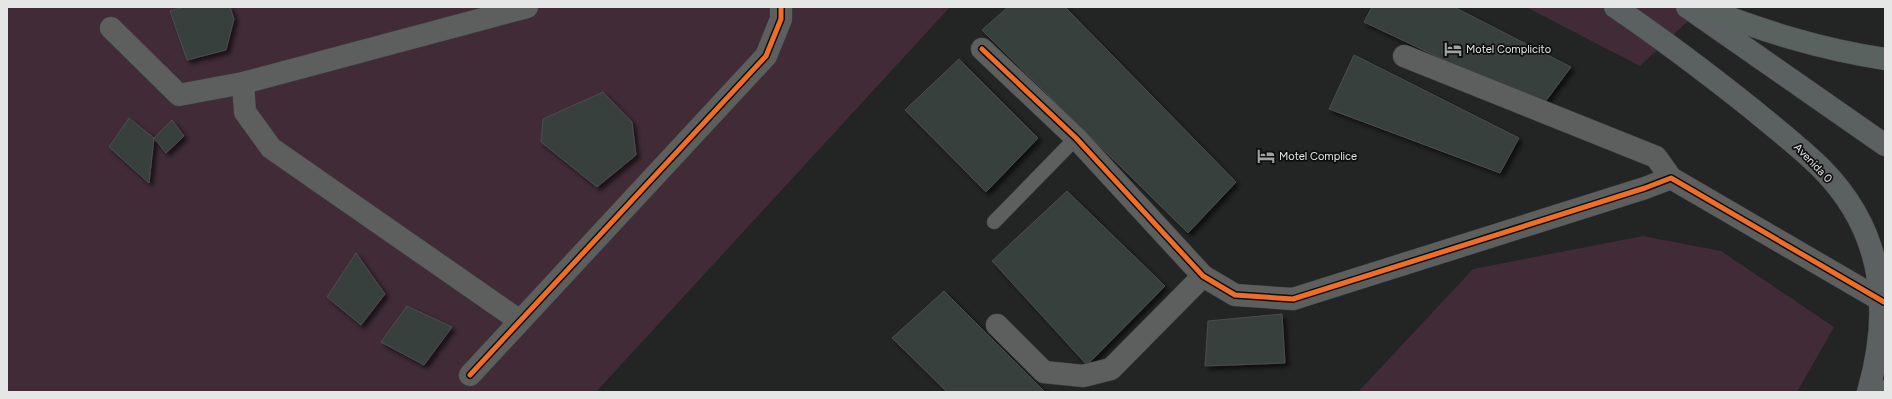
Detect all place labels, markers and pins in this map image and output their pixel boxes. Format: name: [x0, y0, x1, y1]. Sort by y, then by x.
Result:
hotel icon: Motel Complicito: [1443, 39, 1463, 59]
place label: Motel Complicito: [1466, 43, 1551, 56]
hotel icon: Motel Complice: [1256, 146, 1276, 166]
place label: Motel Complice: [1279, 150, 1357, 163]

